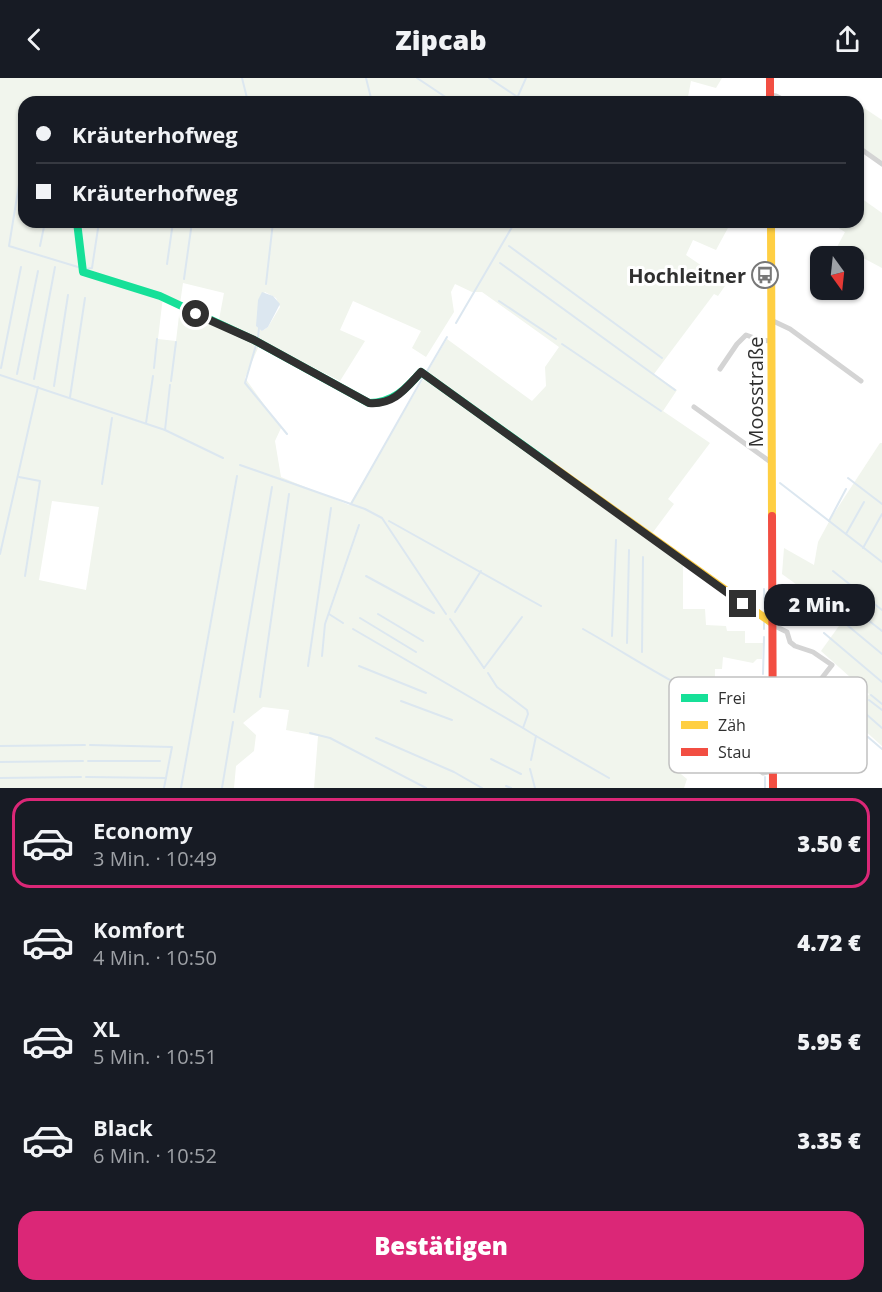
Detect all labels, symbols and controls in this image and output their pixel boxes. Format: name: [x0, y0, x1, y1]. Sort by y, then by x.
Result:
text: Zipcab: [395, 21, 487, 58]
icon: back: [18, 23, 51, 56]
icon: share: [831, 23, 864, 56]
text: Kräuterhofweg: [72, 119, 238, 149]
text: Kräuterhofweg: [72, 177, 238, 207]
north arrow: [810, 246, 864, 300]
map controls: [810, 246, 864, 300]
bus stop icon: Hochleitner: [750, 260, 780, 290]
place label: Hochleitner: [628, 262, 746, 289]
route start: [182, 300, 209, 327]
street label: Moosstraße: [742, 336, 769, 448]
callout: 2 Min.: [764, 583, 875, 625]
route end: [729, 590, 756, 617]
text: 2 Min.: [789, 591, 850, 618]
legend: [669, 677, 867, 773]
text: Frei: [718, 687, 746, 709]
text: Zäh: [718, 714, 746, 736]
text: Stau: [718, 741, 751, 763]
text: Economy: [93, 815, 192, 845]
icon: car: [21, 816, 75, 870]
text: 3.50 €: [797, 828, 861, 858]
text: 3 Min. · 10:49: [93, 845, 217, 872]
text: Komfort: [93, 914, 185, 944]
icon: car: [21, 915, 75, 969]
text: 4.72 €: [797, 927, 861, 957]
text: 4 Min. · 10:50: [93, 944, 217, 971]
text: XL: [93, 1013, 120, 1043]
icon: car: [21, 1014, 75, 1068]
text: 5.95 €: [797, 1026, 861, 1056]
text: 5 Min. · 10:51: [93, 1043, 217, 1070]
text: Black: [93, 1112, 153, 1142]
icon: car: [21, 1113, 75, 1167]
text: 3.35 €: [797, 1125, 861, 1155]
text: 6 Min. · 10:52: [93, 1142, 217, 1169]
button: Bestätigen: [18, 1211, 864, 1280]

